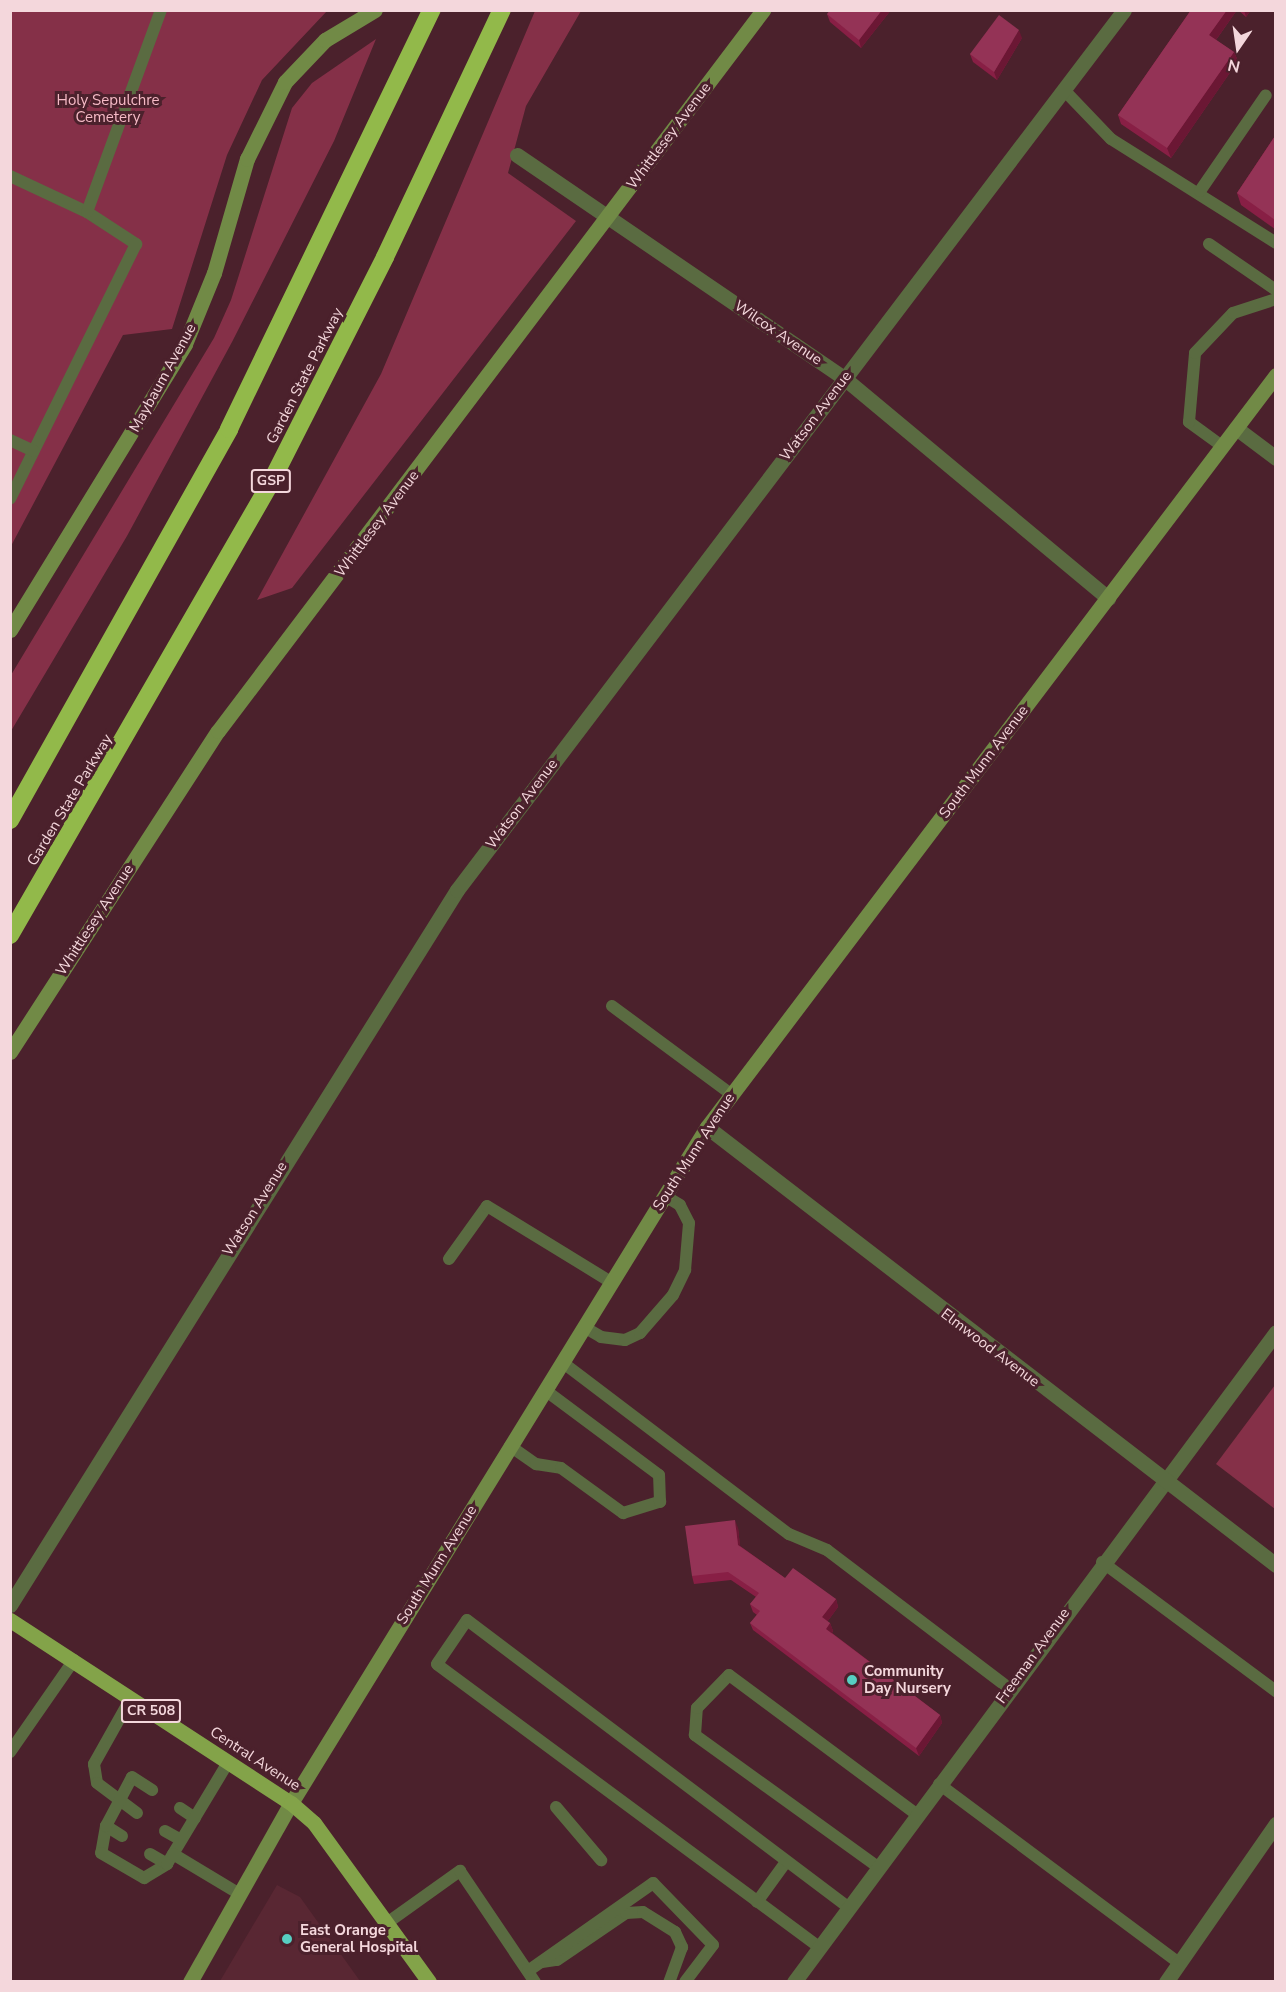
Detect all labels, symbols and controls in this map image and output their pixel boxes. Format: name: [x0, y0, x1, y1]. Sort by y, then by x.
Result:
north arrow: [1208, 18, 1268, 78]
text: N: [1226, 53, 1242, 78]
street label: Whittlesey Avenue: [623, 79, 715, 193]
park label: Holy Sepulchre Cemetery: [56, 91, 160, 126]
street label: Wilcox Avenue: [731, 297, 825, 369]
street label: Garden State Parkway: [263, 305, 347, 447]
street label: Maybaum Avenue: [126, 321, 200, 435]
street label: Watson Avenue: [776, 368, 856, 464]
street label: Whittlesey Avenue: [331, 467, 423, 581]
road number: GSP: [250, 470, 292, 492]
street label: South Munn Avenue: [936, 702, 1032, 822]
street label: Garden State Parkway: [24, 731, 116, 869]
street label: Watson Avenue: [482, 756, 562, 852]
street label: Whittlesey Avenue: [52, 861, 138, 979]
street label: South Munn Avenue: [649, 1090, 739, 1214]
street label: Watson Avenue: [219, 1159, 291, 1259]
street label: Elmwood Avenue: [937, 1305, 1043, 1391]
street label: South Munn Avenue: [393, 1502, 481, 1628]
street label: Freeman Avenue: [992, 1605, 1074, 1707]
place label: Community Day Nursery: [864, 1662, 951, 1697]
marker: Community Day Nursery: [845, 1673, 859, 1687]
road number: CR 508: [120, 1700, 182, 1722]
street label: Central Avenue: [207, 1723, 303, 1795]
place label: East Orange General Hospital: [300, 1921, 418, 1956]
marker: East Orange General Hospital: [278, 1930, 296, 1948]

